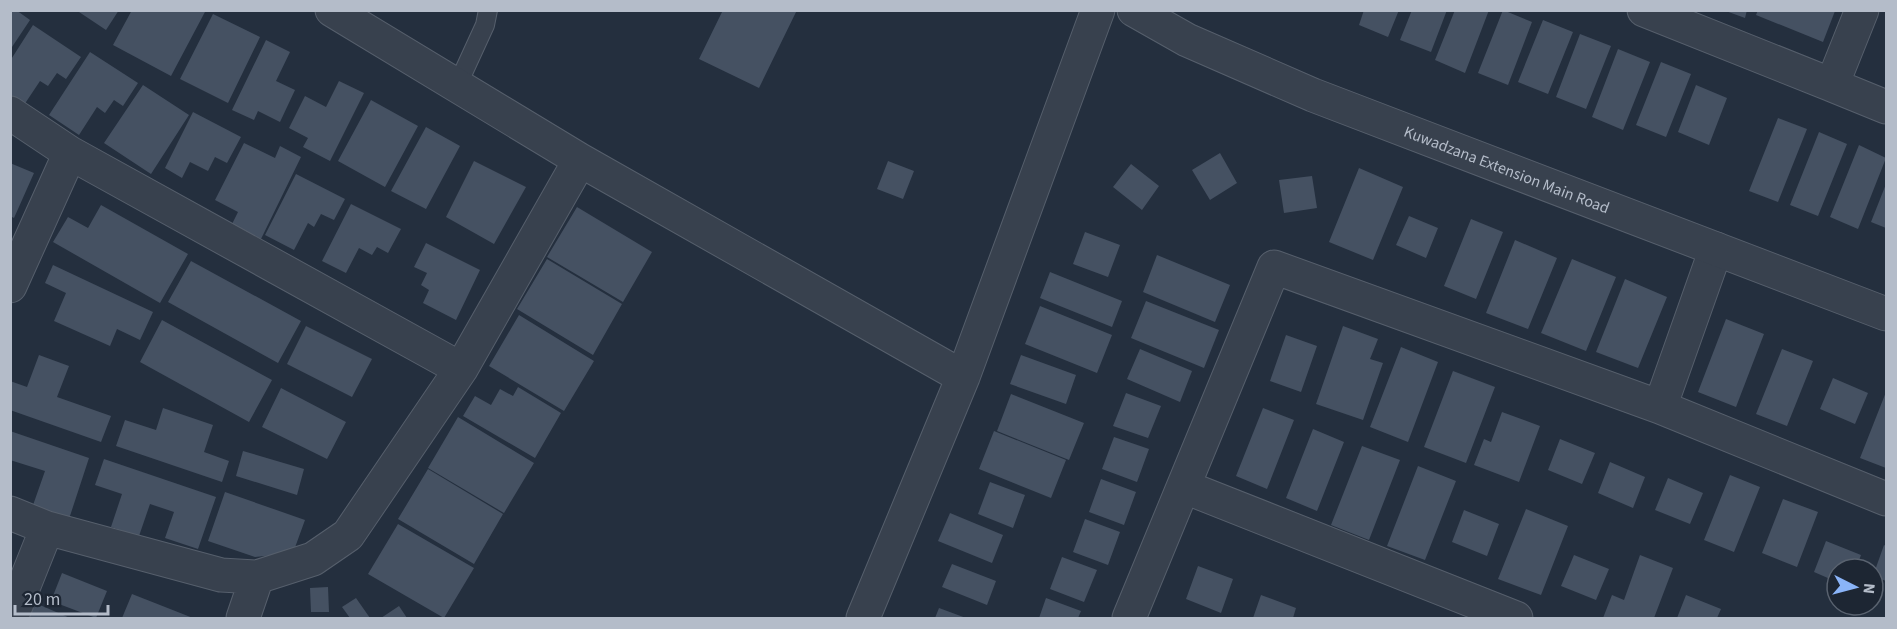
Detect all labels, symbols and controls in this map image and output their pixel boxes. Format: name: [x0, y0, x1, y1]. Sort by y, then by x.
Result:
street label: Kuwadzana Extension Main Road: [1401, 121, 1613, 219]
north arrow: [1825, 557, 1885, 617]
scale bar: [15, 578, 108, 616]
text: N: [1857, 582, 1880, 595]
text: 20 m: [24, 587, 60, 612]

